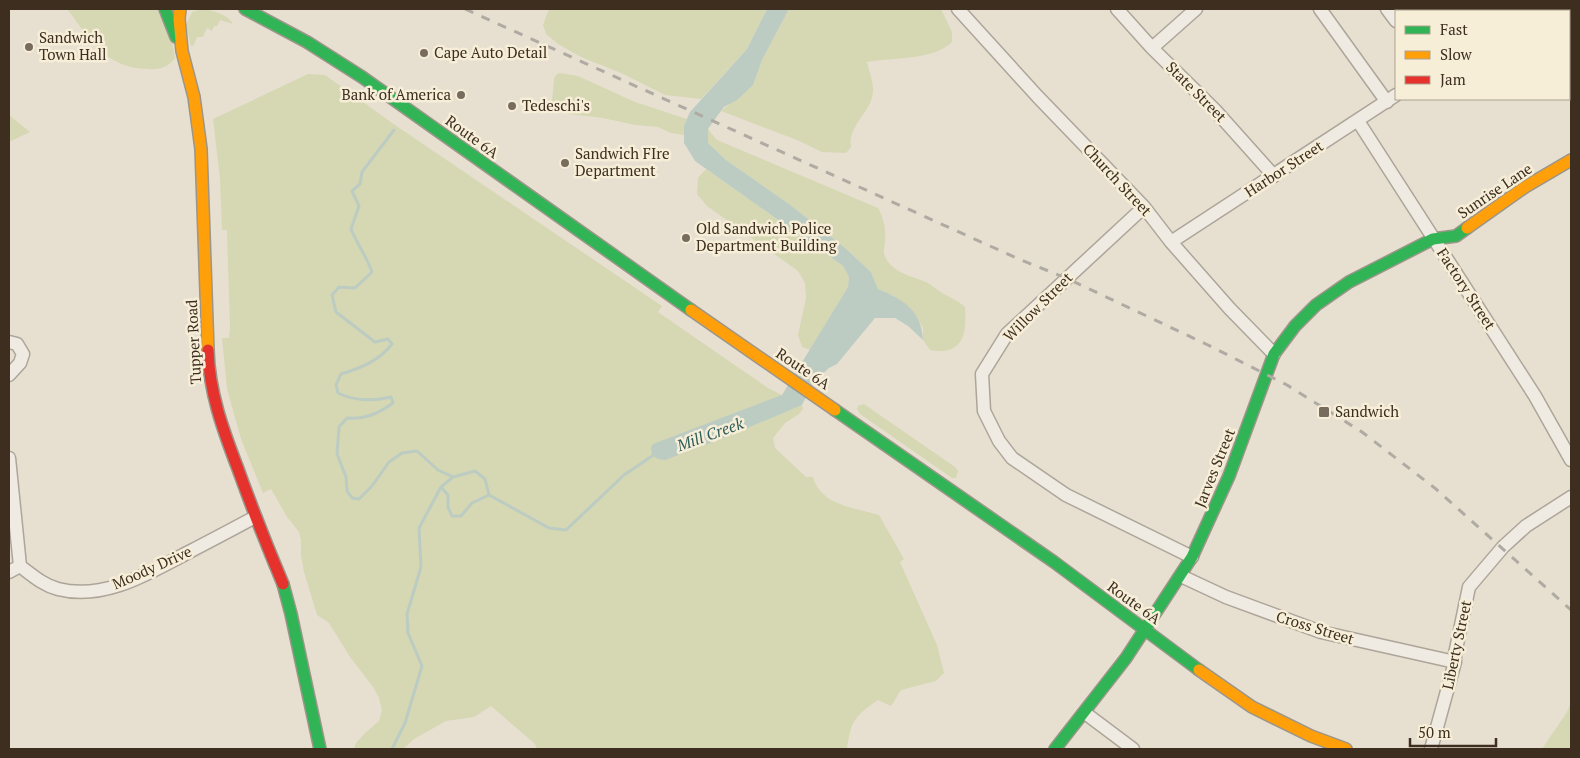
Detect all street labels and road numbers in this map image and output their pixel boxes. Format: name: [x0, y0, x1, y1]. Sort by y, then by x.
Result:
street label: State Street: [1162, 57, 1232, 126]
street label: Route 6A: [442, 110, 504, 163]
street label: Harbor Street: [1240, 135, 1327, 201]
street label: Church Street: [1079, 139, 1157, 220]
street label: Sunrise Lane: [1453, 158, 1536, 222]
street label: Factory Street: [1433, 244, 1501, 334]
street label: Willow Street: [998, 267, 1077, 345]
street label: Tupper Road: [181, 299, 205, 385]
street label: Route 6A: [773, 343, 835, 394]
street label: Jarves Street: [1189, 425, 1239, 510]
street label: Moody Drive: [109, 541, 194, 593]
street label: Route 6A: [1104, 576, 1166, 629]
street label: Liberty Street: [1437, 598, 1475, 691]
street label: Cross Street: [1274, 606, 1357, 648]

